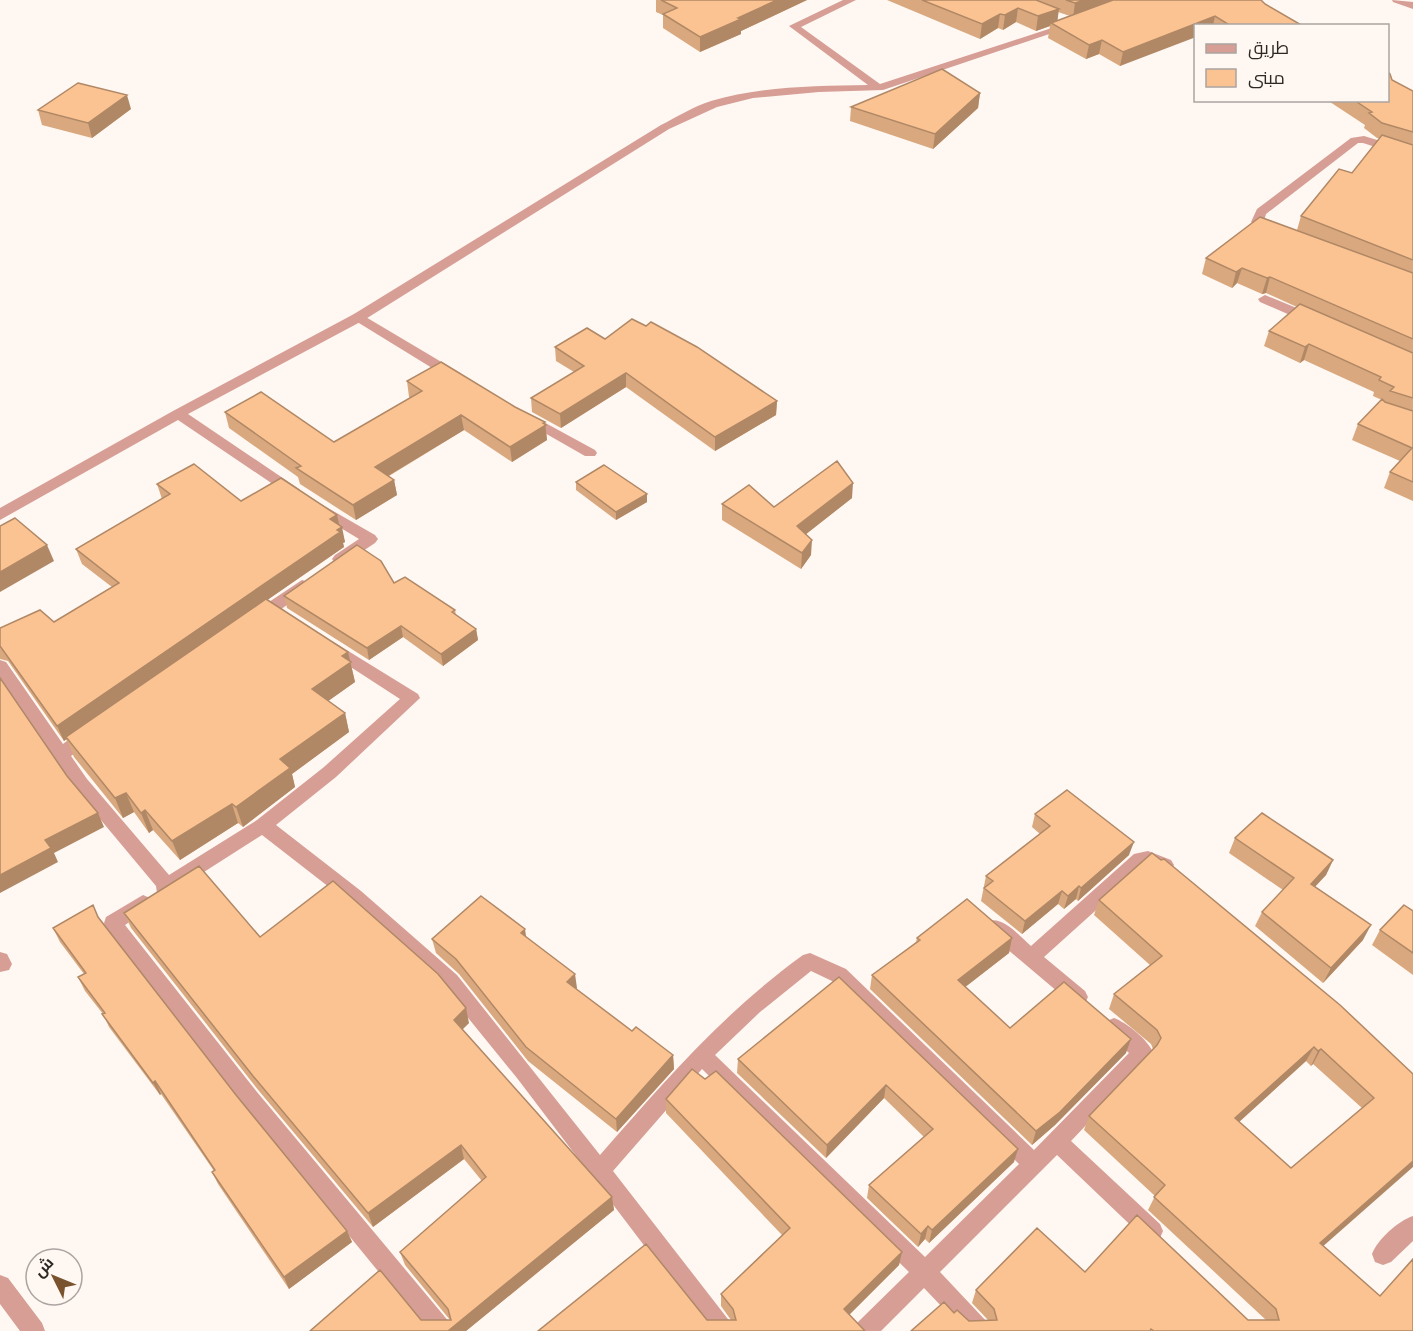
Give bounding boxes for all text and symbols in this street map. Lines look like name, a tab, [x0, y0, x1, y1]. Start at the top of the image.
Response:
legend	[1194, 24, 1389, 102]
text: طريق	[1248, 38, 1289, 60]
text: مبنى	[1248, 68, 1285, 89]
north arrow	[24, 1247, 84, 1307]
text: ش	[30, 1254, 57, 1281]

